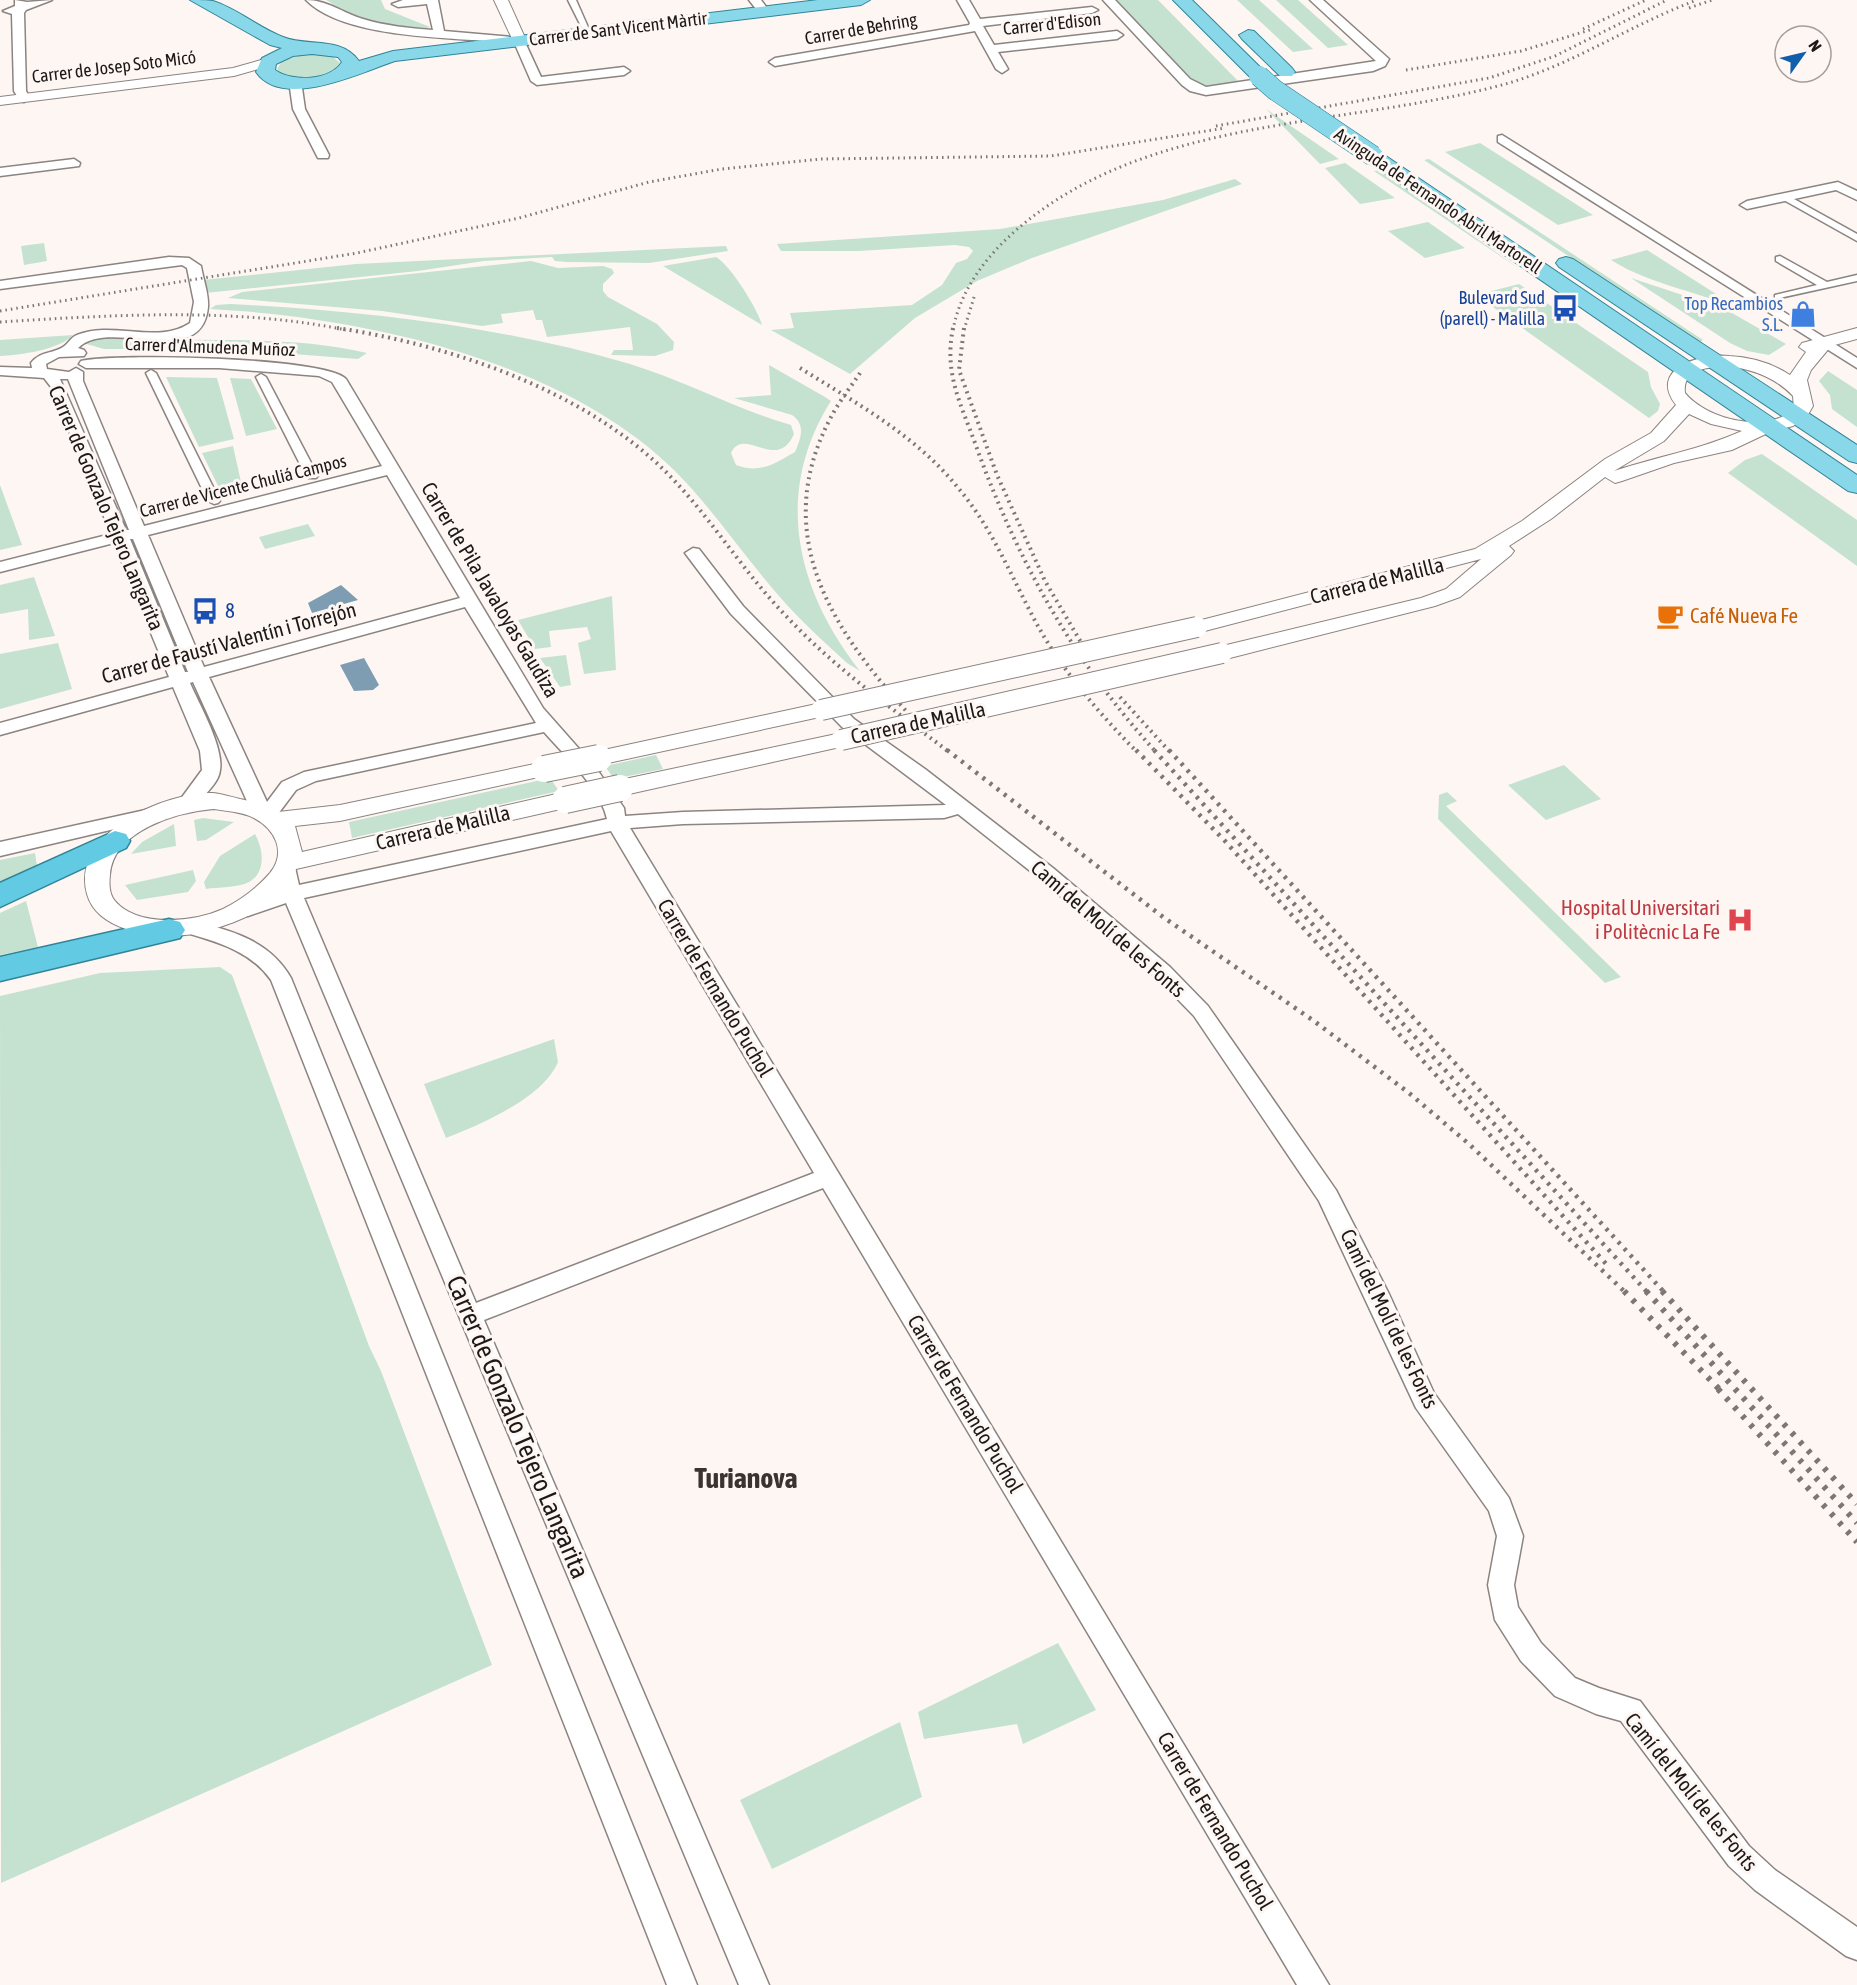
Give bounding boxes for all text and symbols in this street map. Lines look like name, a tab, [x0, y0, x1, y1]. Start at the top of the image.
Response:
street label: Carrer de Sant Vicent Màrtir	[528, 7, 709, 50]
street label: Carrer de Behring	[803, 8, 919, 49]
street label: Carrer d'Edison	[1002, 8, 1102, 39]
north arrow	[1773, 24, 1833, 84]
text: N	[1805, 37, 1826, 55]
street label: Carrer de Josep Soto Micó	[31, 46, 197, 87]
street label: Avinguda de Fernando Abril Martorell	[1331, 123, 1546, 278]
place label: Bulevard Sud (parell) - Malilla	[1440, 287, 1545, 329]
bus stop icon: Bulevard Sud (parell) - Malilla	[1550, 293, 1580, 323]
place label: Top Recambios S.L.	[1684, 293, 1783, 335]
shop icon: Top Recambios S.L.	[1788, 299, 1818, 329]
street label: Carrer d'Almudena Muñoz	[125, 333, 296, 360]
street label: Carrer de Gonzalo Tejero Langarita	[44, 382, 169, 633]
street label: Carrer de Vicente Chuliá Campos	[137, 450, 348, 521]
street label: Carrer de Pila Javaloyas Gaudiza	[417, 478, 565, 701]
street label: Carrera de Malilla	[1307, 552, 1446, 608]
street label: Carrer de Faustí Valentín i Torrejón	[99, 596, 359, 688]
bus stop icon: 8	[190, 596, 220, 626]
place label: 8	[225, 598, 235, 622]
cafe icon: Café Nueva Fe	[1655, 601, 1685, 631]
place label: Café Nueva Fe	[1690, 603, 1798, 627]
street label: Carrera de Malilla	[848, 696, 987, 748]
street label: Carrera de Malilla	[373, 800, 512, 854]
street label: Camí del Molí de les Fonts	[1027, 855, 1191, 1002]
street label: Carrer de Fernando Puchol	[653, 894, 779, 1081]
place label: Hospital Universitari i Politècnic La Fe	[1561, 895, 1720, 943]
hospital icon: Hospital Universitari i Politècnic La Fe	[1725, 905, 1755, 935]
street label: Camí del Molí de les Fonts	[1336, 1225, 1444, 1412]
street label: Carrer de Gonzalo Tejero Langarita	[441, 1271, 595, 1583]
street label: Carrer de Fernando Puchol	[903, 1310, 1029, 1497]
district label: Turianova	[695, 1462, 797, 1494]
street label: Camí del Molí de les Fonts	[1621, 1708, 1763, 1875]
street label: Carrer de Fernando Puchol	[1153, 1727, 1279, 1914]

